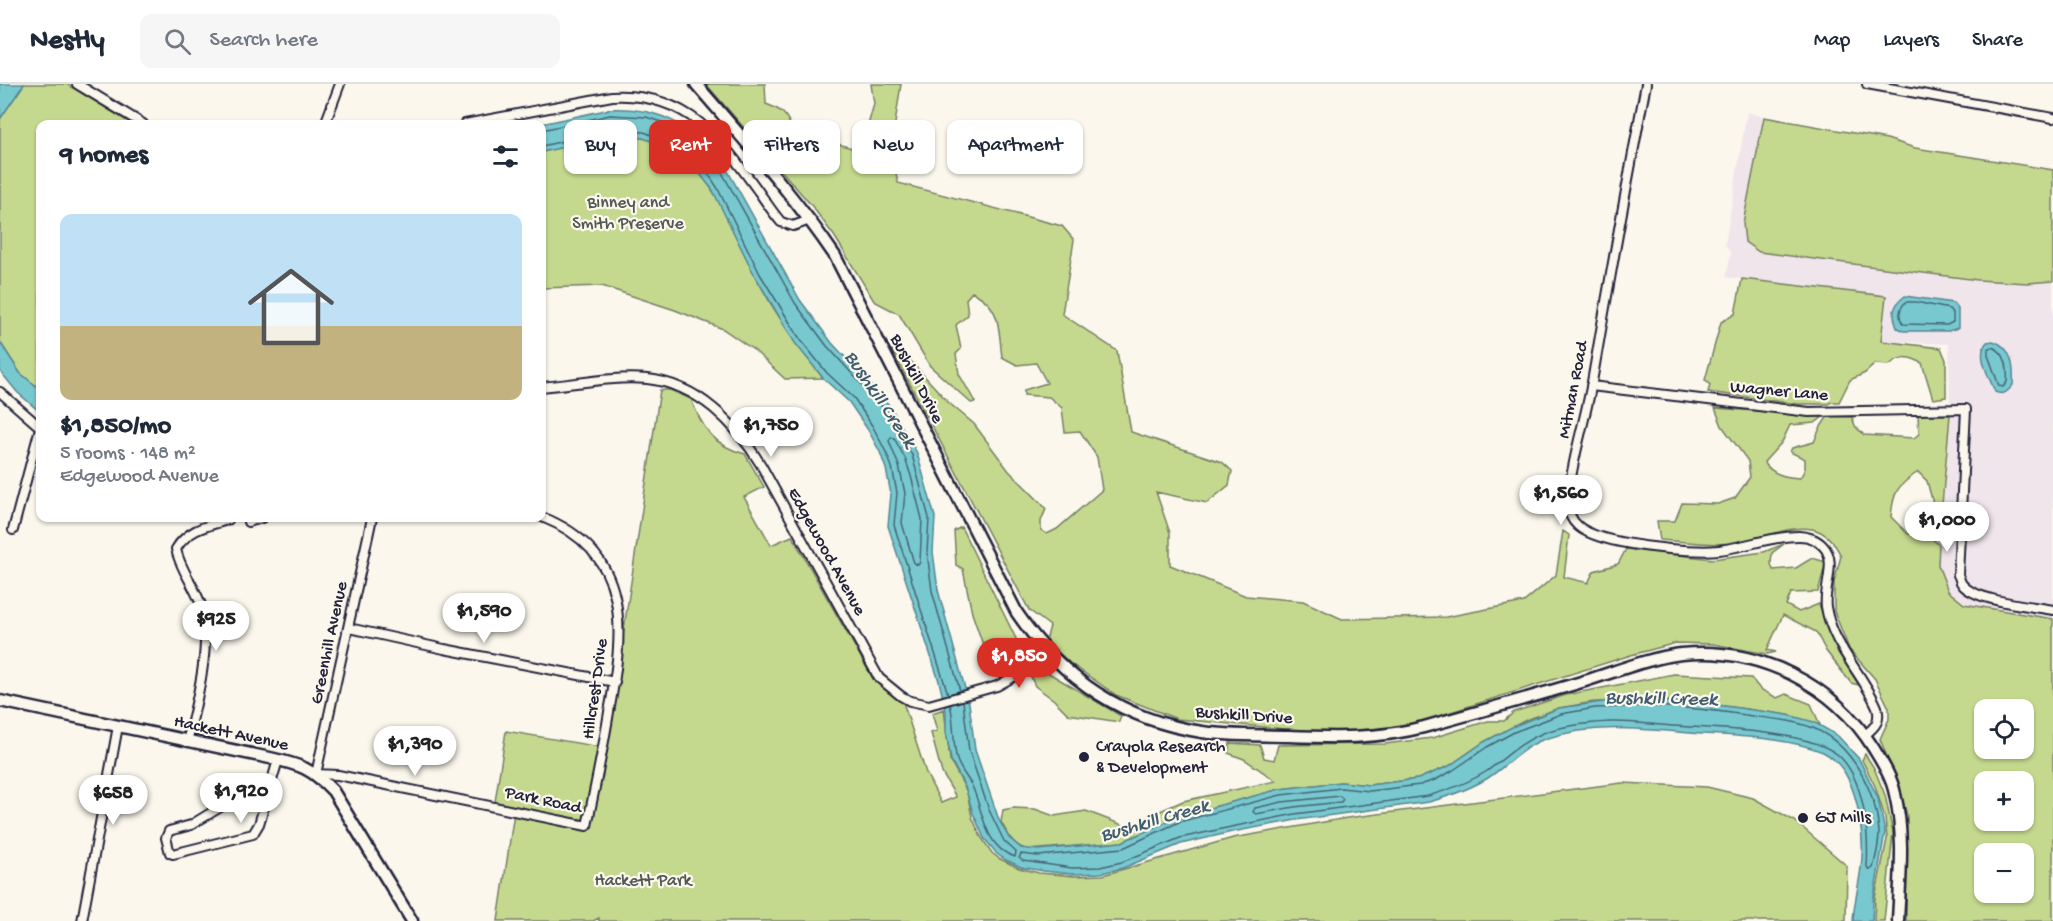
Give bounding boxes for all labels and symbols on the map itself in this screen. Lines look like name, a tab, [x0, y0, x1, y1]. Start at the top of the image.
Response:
park label: Binney and Smith Preserve	[572, 193, 684, 235]
street label: Bushkill Drive	[884, 330, 948, 428]
street label: Mitman Road	[1554, 338, 1594, 440]
water label: Bushkill Creek	[838, 347, 921, 455]
street label: Wagner Lane	[1729, 377, 1830, 407]
pin: $1,750	[722, 407, 820, 458]
pin: $1,560	[1512, 475, 1610, 526]
street label: Edgewood Avenue	[782, 484, 870, 620]
pin: $1,000	[1898, 502, 1996, 553]
street label: Greenhill Avenue	[307, 579, 353, 706]
pin: $1,590	[435, 593, 533, 644]
pin: $925	[180, 601, 252, 652]
street label: Hillcrest Drive	[579, 637, 614, 741]
pin: $1,850	[970, 638, 1068, 689]
water label: Bushkill Creek	[1605, 688, 1719, 713]
street label: Bushkill Drive	[1194, 702, 1294, 730]
street label: Hackett Avenue	[172, 712, 291, 757]
pin: $1,390	[366, 726, 464, 777]
place label: Crayola Research & Development	[1096, 737, 1226, 779]
marker: Crayola Research & Development	[1077, 750, 1091, 764]
pin: $1,920	[192, 773, 290, 824]
pin: $658	[77, 775, 149, 826]
street label: Park Road	[502, 782, 585, 820]
water label: Bushkill Creek	[1098, 795, 1214, 848]
place label: GJ Mills	[1815, 808, 1872, 829]
marker: GJ Mills	[1796, 811, 1810, 825]
park label: Hackett Park	[595, 871, 693, 892]

